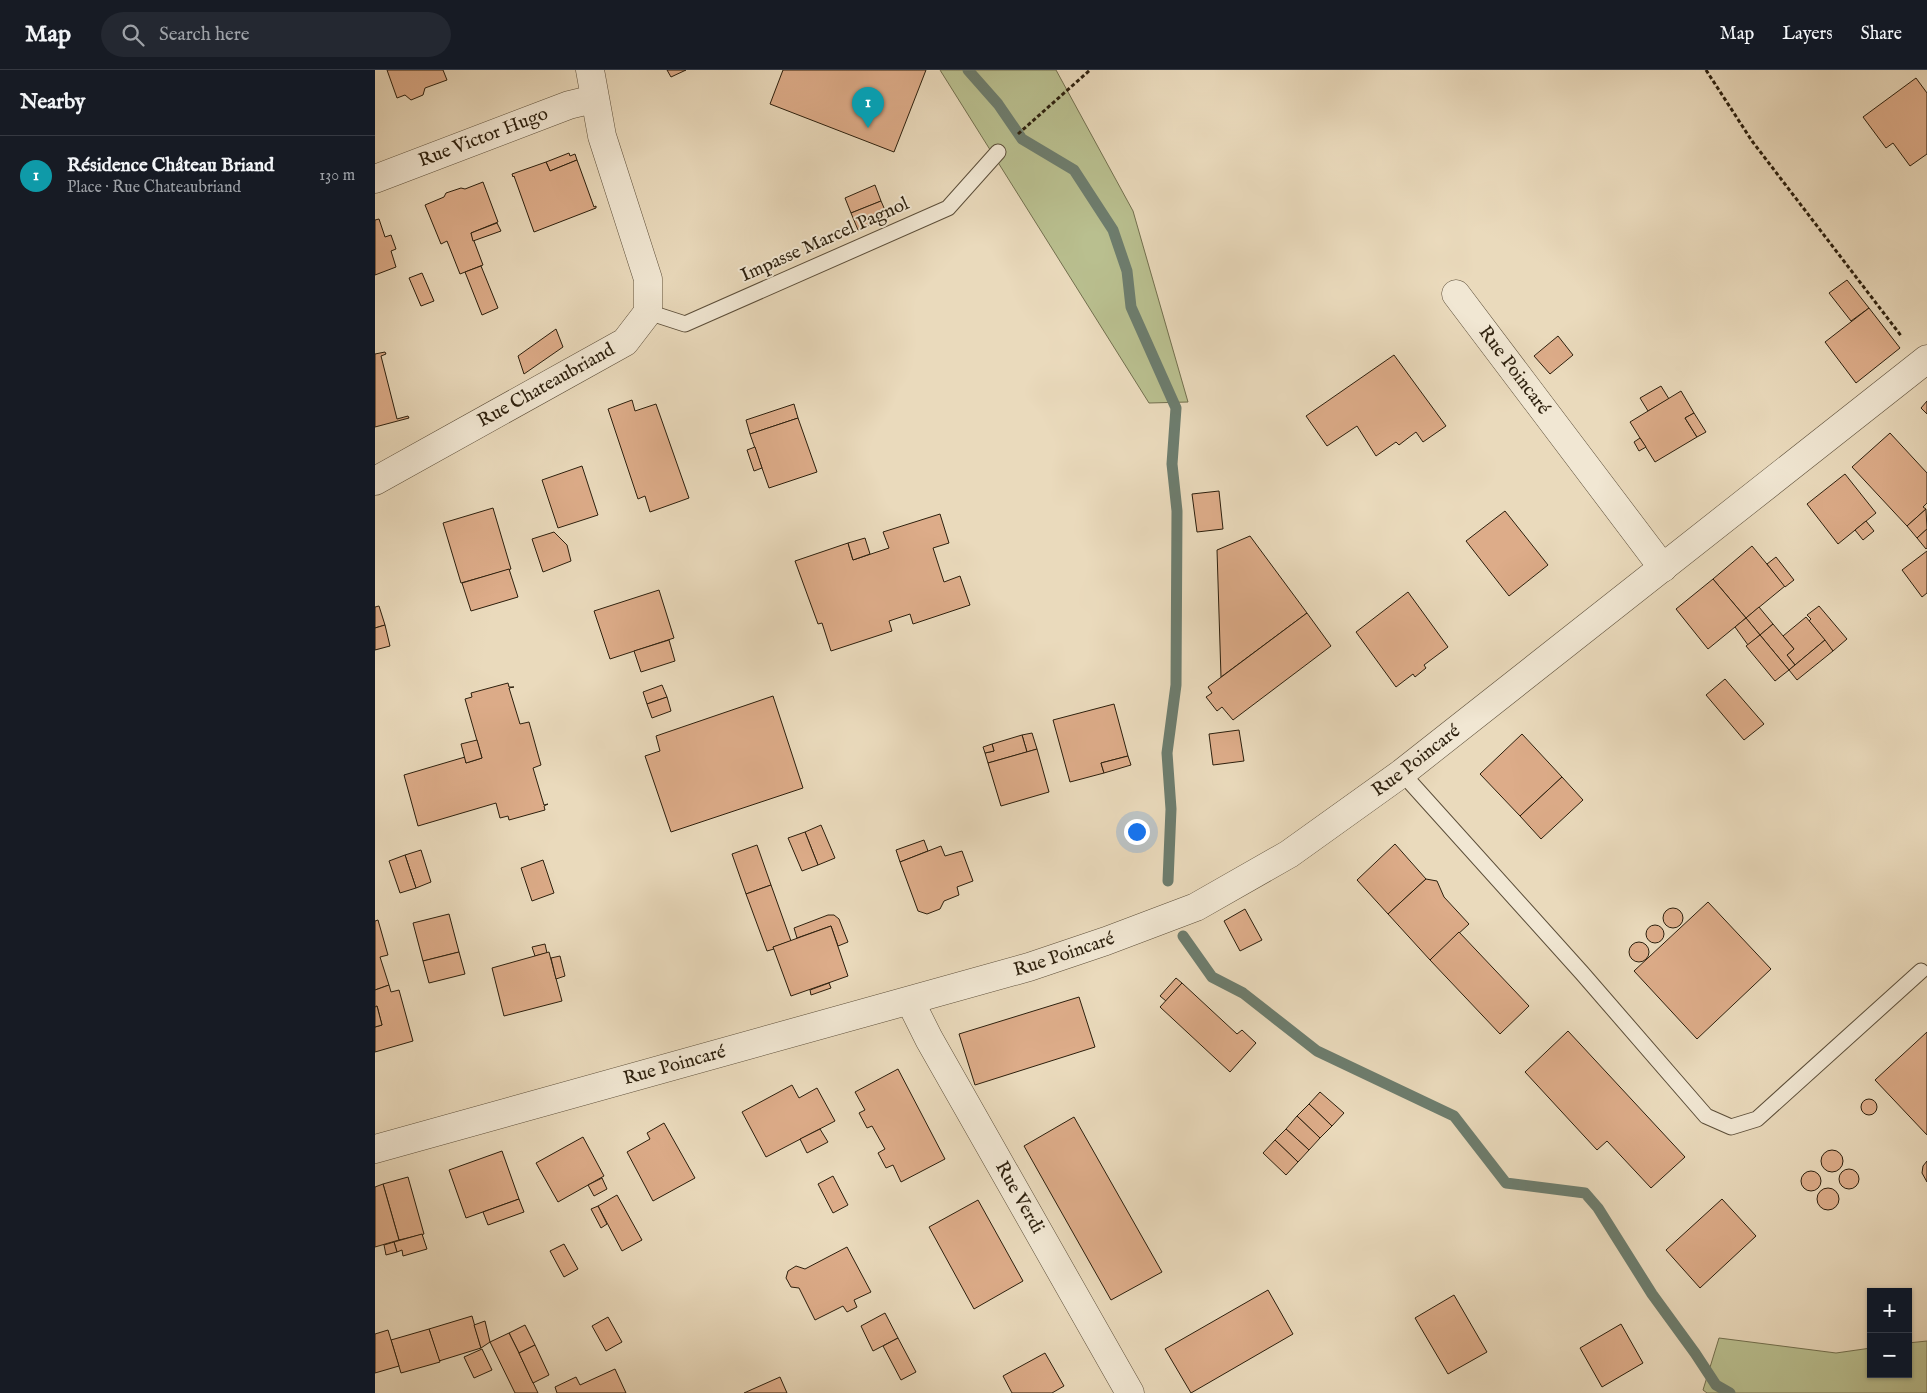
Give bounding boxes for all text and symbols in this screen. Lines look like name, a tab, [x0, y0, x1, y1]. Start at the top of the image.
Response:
search box	[101, 12, 451, 57]
text: Map	[25, 19, 71, 50]
icon: search	[119, 21, 147, 49]
text: Search here	[159, 23, 250, 47]
text: Map	[1720, 23, 1754, 46]
text: Layers	[1782, 23, 1833, 46]
text: Share	[1861, 23, 1902, 46]
pin: 1	[852, 87, 884, 128]
text: Nearby	[20, 89, 85, 116]
street label: Rue Victor Hugo	[415, 102, 552, 173]
text: Résidence Château Briand	[67, 154, 274, 178]
text: 1	[33, 166, 39, 186]
text: 130 m	[319, 166, 355, 186]
text: Place · Rue Chateaubriand	[67, 178, 241, 198]
street label: Impasse Marcel Pagnol	[737, 192, 914, 288]
street label: Rue Poincaré	[1473, 321, 1555, 420]
street label: Rue Chateaubriand	[474, 338, 620, 433]
street label: Rue Poincaré	[1367, 719, 1466, 803]
your location	[1124, 819, 1150, 845]
street label: Rue Poincaré	[1011, 927, 1118, 983]
street label: Rue Poincaré	[621, 1040, 729, 1091]
street label: Rue Verdi	[989, 1157, 1049, 1238]
map controls	[1867, 1288, 1912, 1378]
button: +	[1867, 1288, 1912, 1333]
button: −	[1867, 1333, 1912, 1378]

